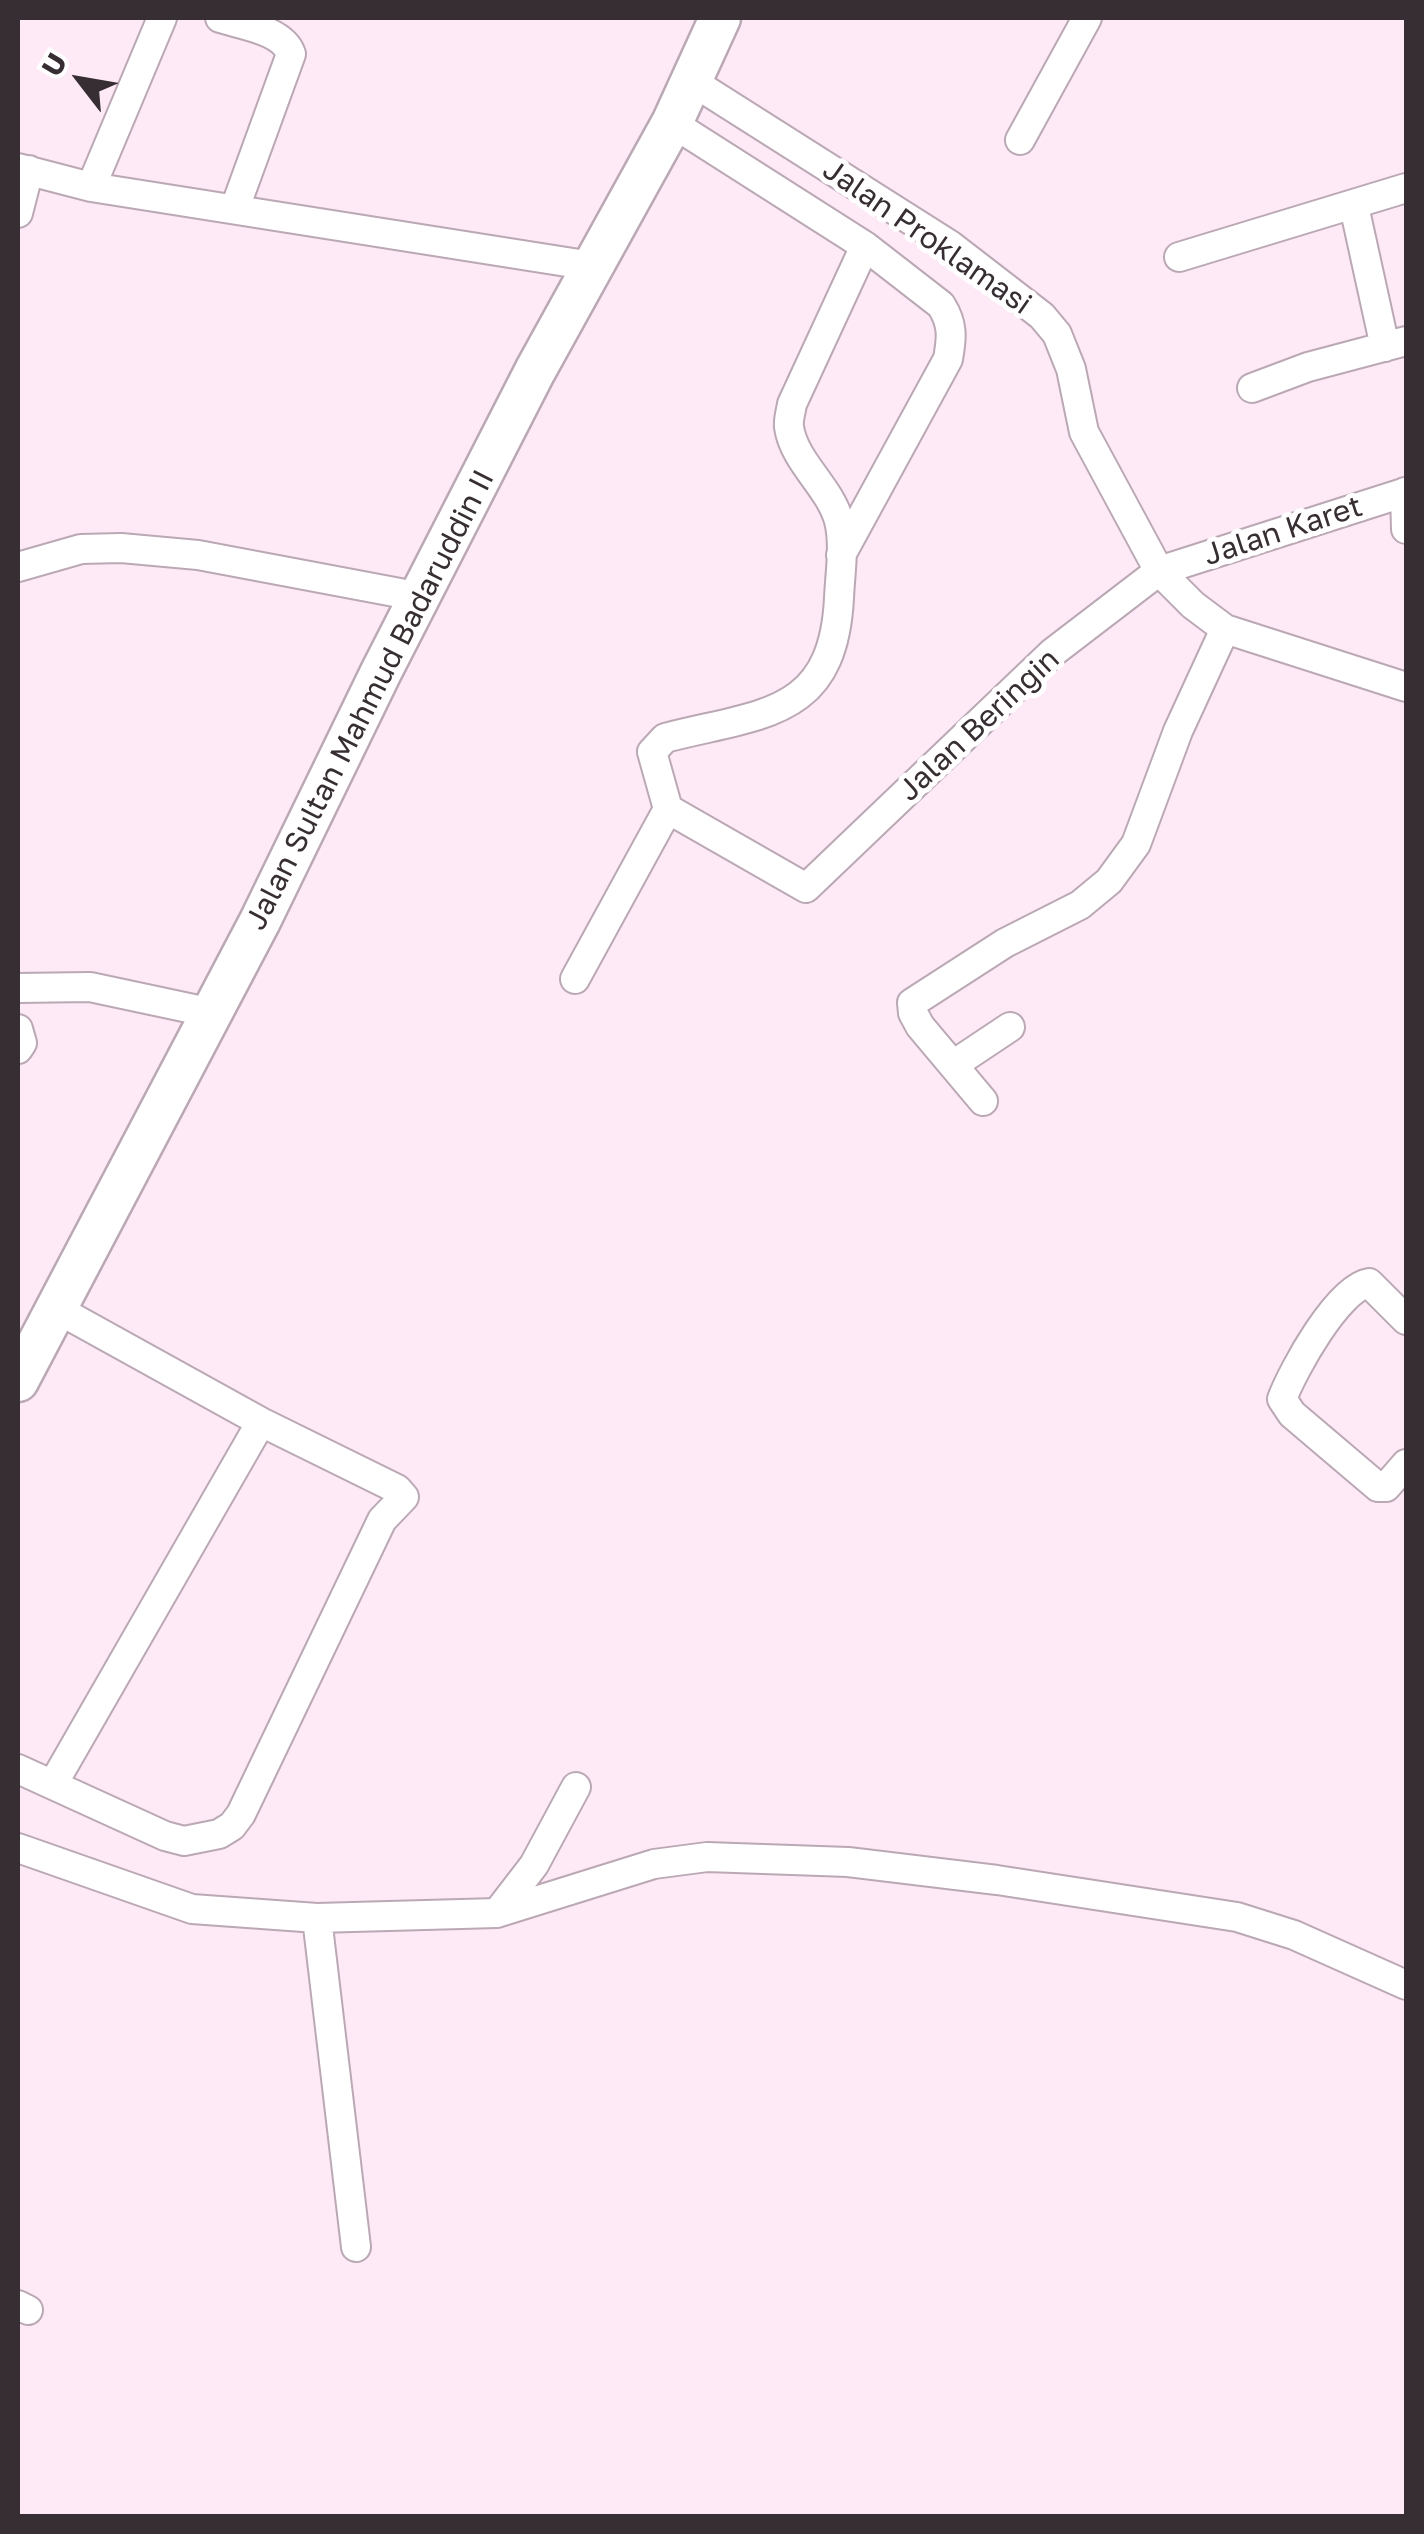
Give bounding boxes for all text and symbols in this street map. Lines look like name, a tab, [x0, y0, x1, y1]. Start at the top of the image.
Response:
north arrow	[30, 30, 130, 130]
text: U	[34, 47, 73, 82]
street label: Jalan Proklamasi	[816, 152, 1038, 322]
street label: Jalan Sultan Mahmud Badaruddin II	[238, 464, 502, 936]
street label: Jalan Karet	[1199, 489, 1367, 573]
street label: Jalan Beringin	[891, 641, 1067, 809]

